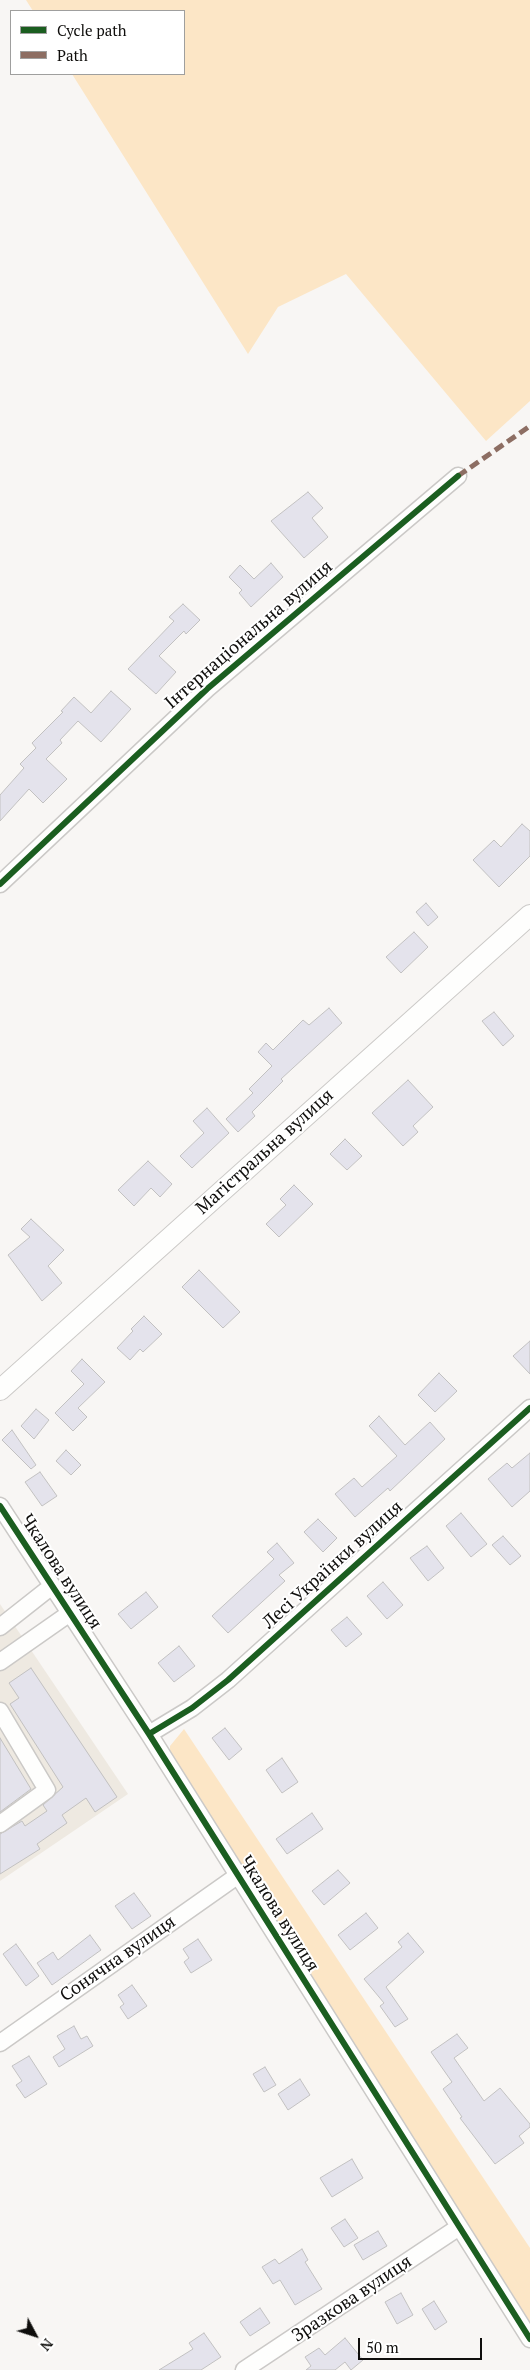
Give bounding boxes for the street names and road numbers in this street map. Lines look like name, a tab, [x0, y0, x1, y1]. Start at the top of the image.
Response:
street label: Інтернаціональна вулиця	[161, 556, 337, 714]
street label: Магістральна вулиця	[192, 1085, 338, 1219]
street label: Лесі Українки вулиця	[259, 1497, 407, 1633]
street label: Чкалова вулиця	[16, 1511, 106, 1633]
street label: Чкалова вулиця	[235, 1852, 323, 1976]
street label: Сонячна вулиця	[56, 1911, 180, 2007]
street label: Зразкова вулиця	[288, 2251, 416, 2347]

